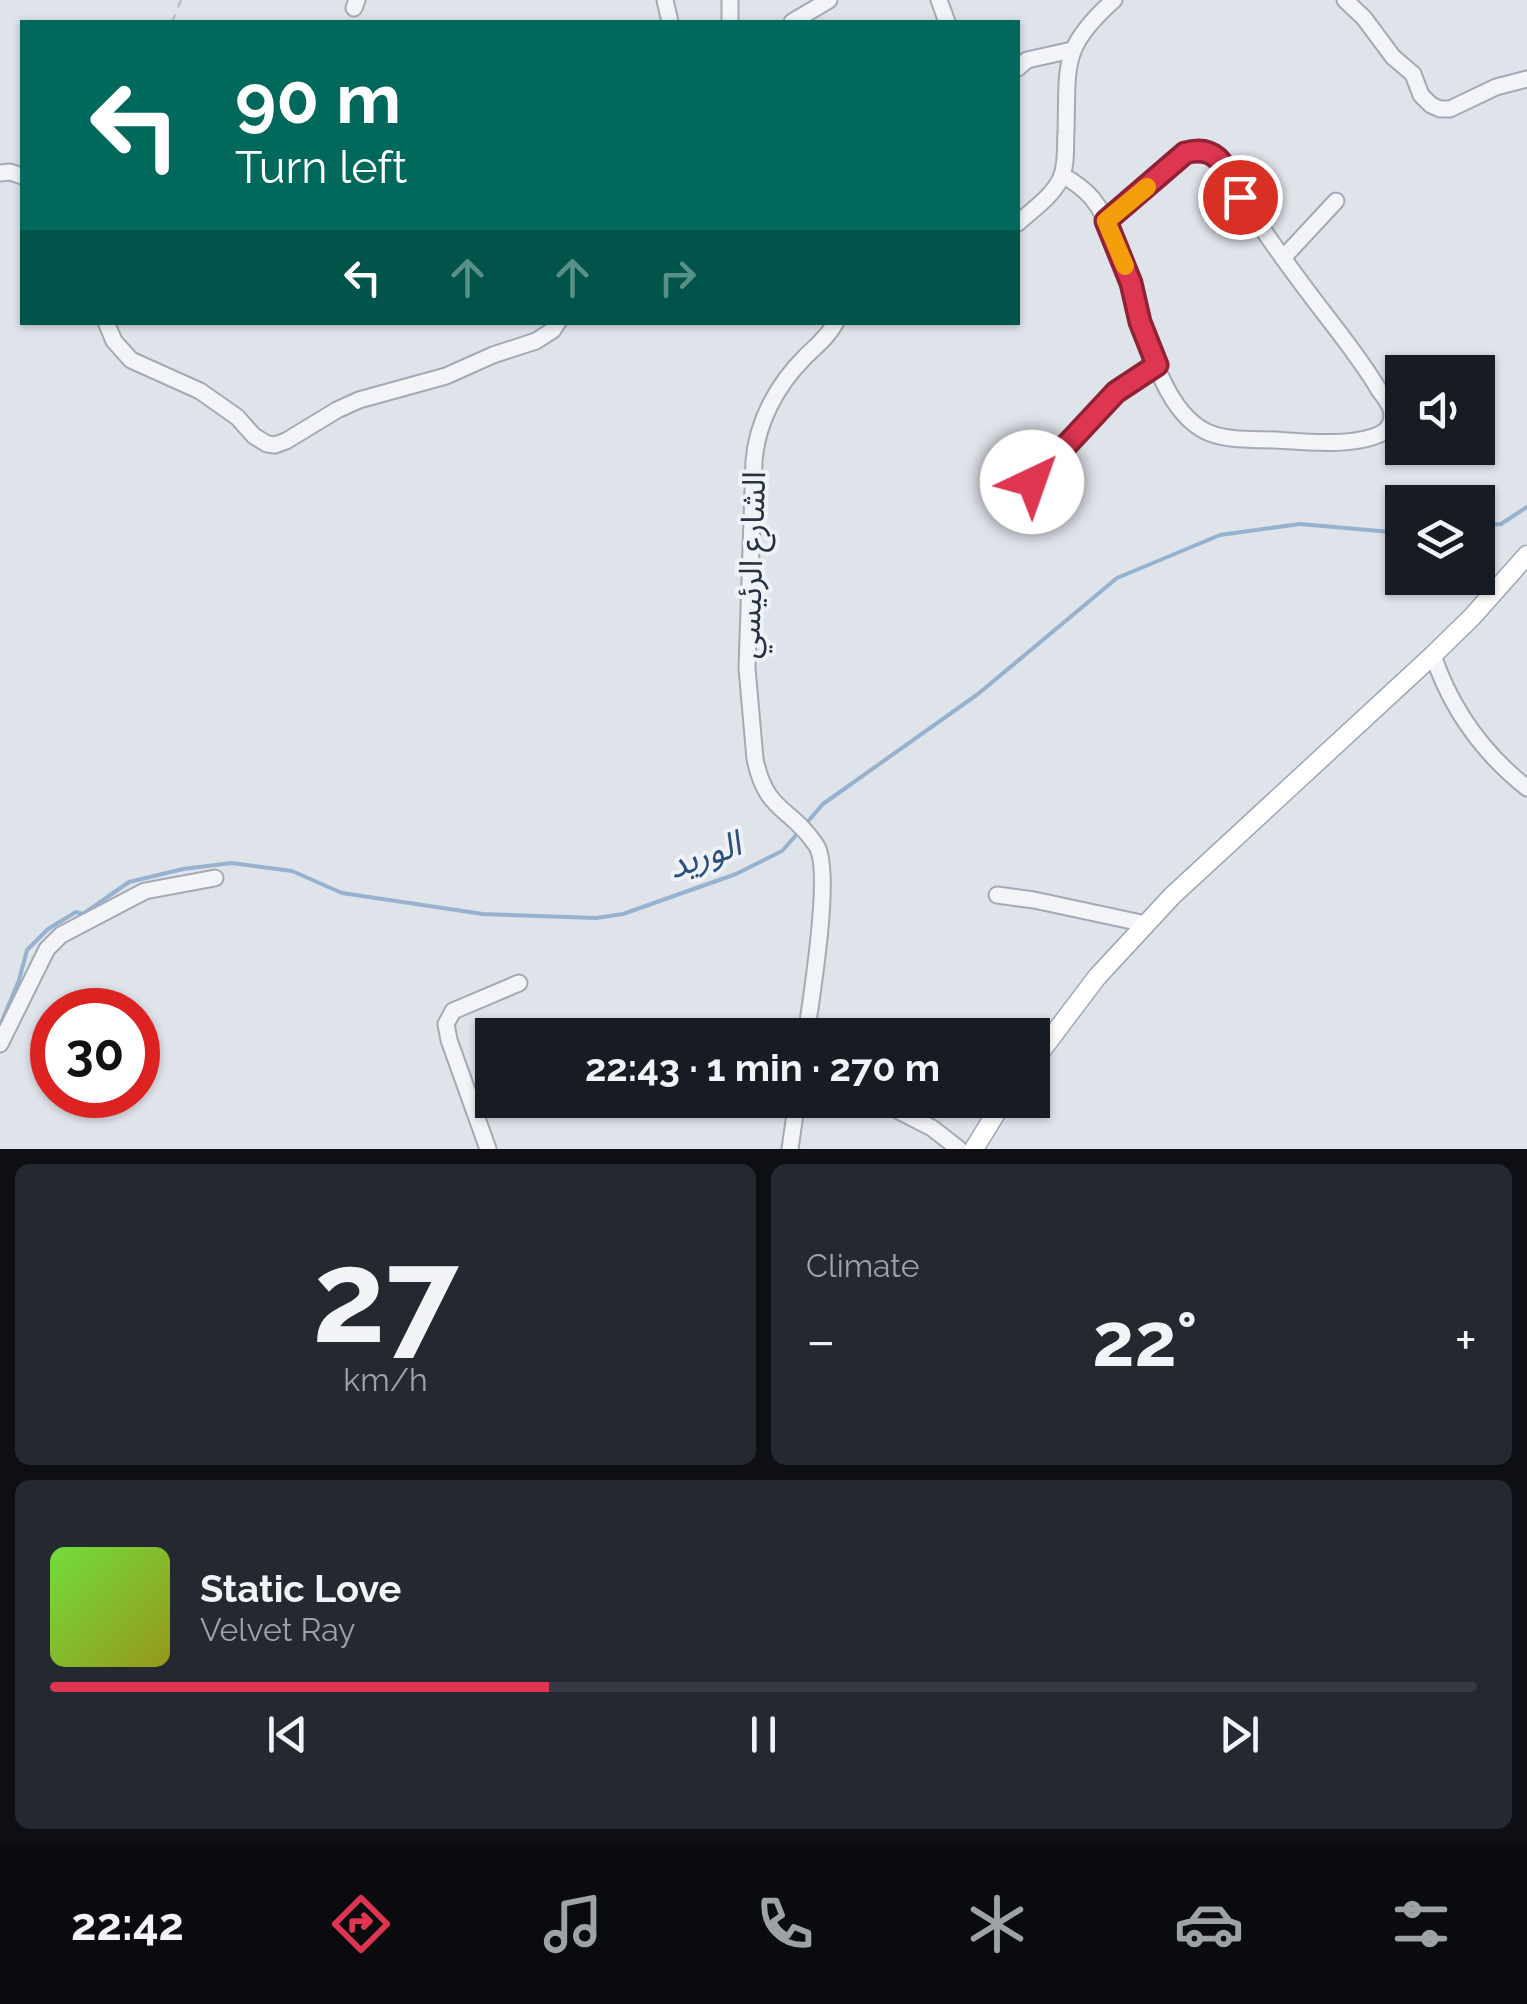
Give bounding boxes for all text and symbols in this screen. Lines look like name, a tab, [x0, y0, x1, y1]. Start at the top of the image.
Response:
text: 90 m	[235, 57, 401, 139]
icon: left	[70, 60, 200, 190]
text: Turn left	[235, 141, 407, 194]
pin	[1198, 155, 1283, 240]
icon: arrive	[1213, 170, 1268, 225]
icon: left	[335, 250, 390, 305]
icon: ahead	[440, 250, 495, 305]
icon: ahead	[545, 250, 600, 305]
icon: right	[650, 250, 705, 305]
map controls	[1385, 355, 1495, 595]
button: sound	[1385, 355, 1495, 465]
position arrow	[980, 430, 1084, 534]
street label: الشارع الرئيسي	[729, 471, 779, 660]
button: layers	[1385, 485, 1495, 595]
water label: الوريد	[662, 821, 750, 888]
speed limit sign: 30	[30, 988, 160, 1118]
text: 22:43 · 1 min · 270 m	[585, 1045, 940, 1090]
text: 27	[312, 1220, 459, 1372]
text: Climate	[806, 1247, 920, 1284]
text: 22°	[1092, 1295, 1198, 1384]
text: −	[806, 1308, 836, 1373]
text: +	[1454, 1308, 1477, 1373]
text: km/h	[343, 1361, 428, 1398]
text: Static Love	[200, 1566, 401, 1611]
text: Velvet Ray	[200, 1611, 355, 1648]
icon: previous	[260, 1707, 315, 1762]
icon: pause	[736, 1707, 791, 1762]
icon: next	[1212, 1707, 1267, 1762]
icon: directions	[326, 1889, 396, 1959]
icon: music	[538, 1889, 608, 1959]
icon: phone	[750, 1889, 820, 1959]
icon: climate	[962, 1889, 1032, 1959]
icon: car	[1174, 1889, 1244, 1959]
icon: filters	[1386, 1889, 1456, 1959]
text: 22:42	[71, 1898, 184, 1951]

